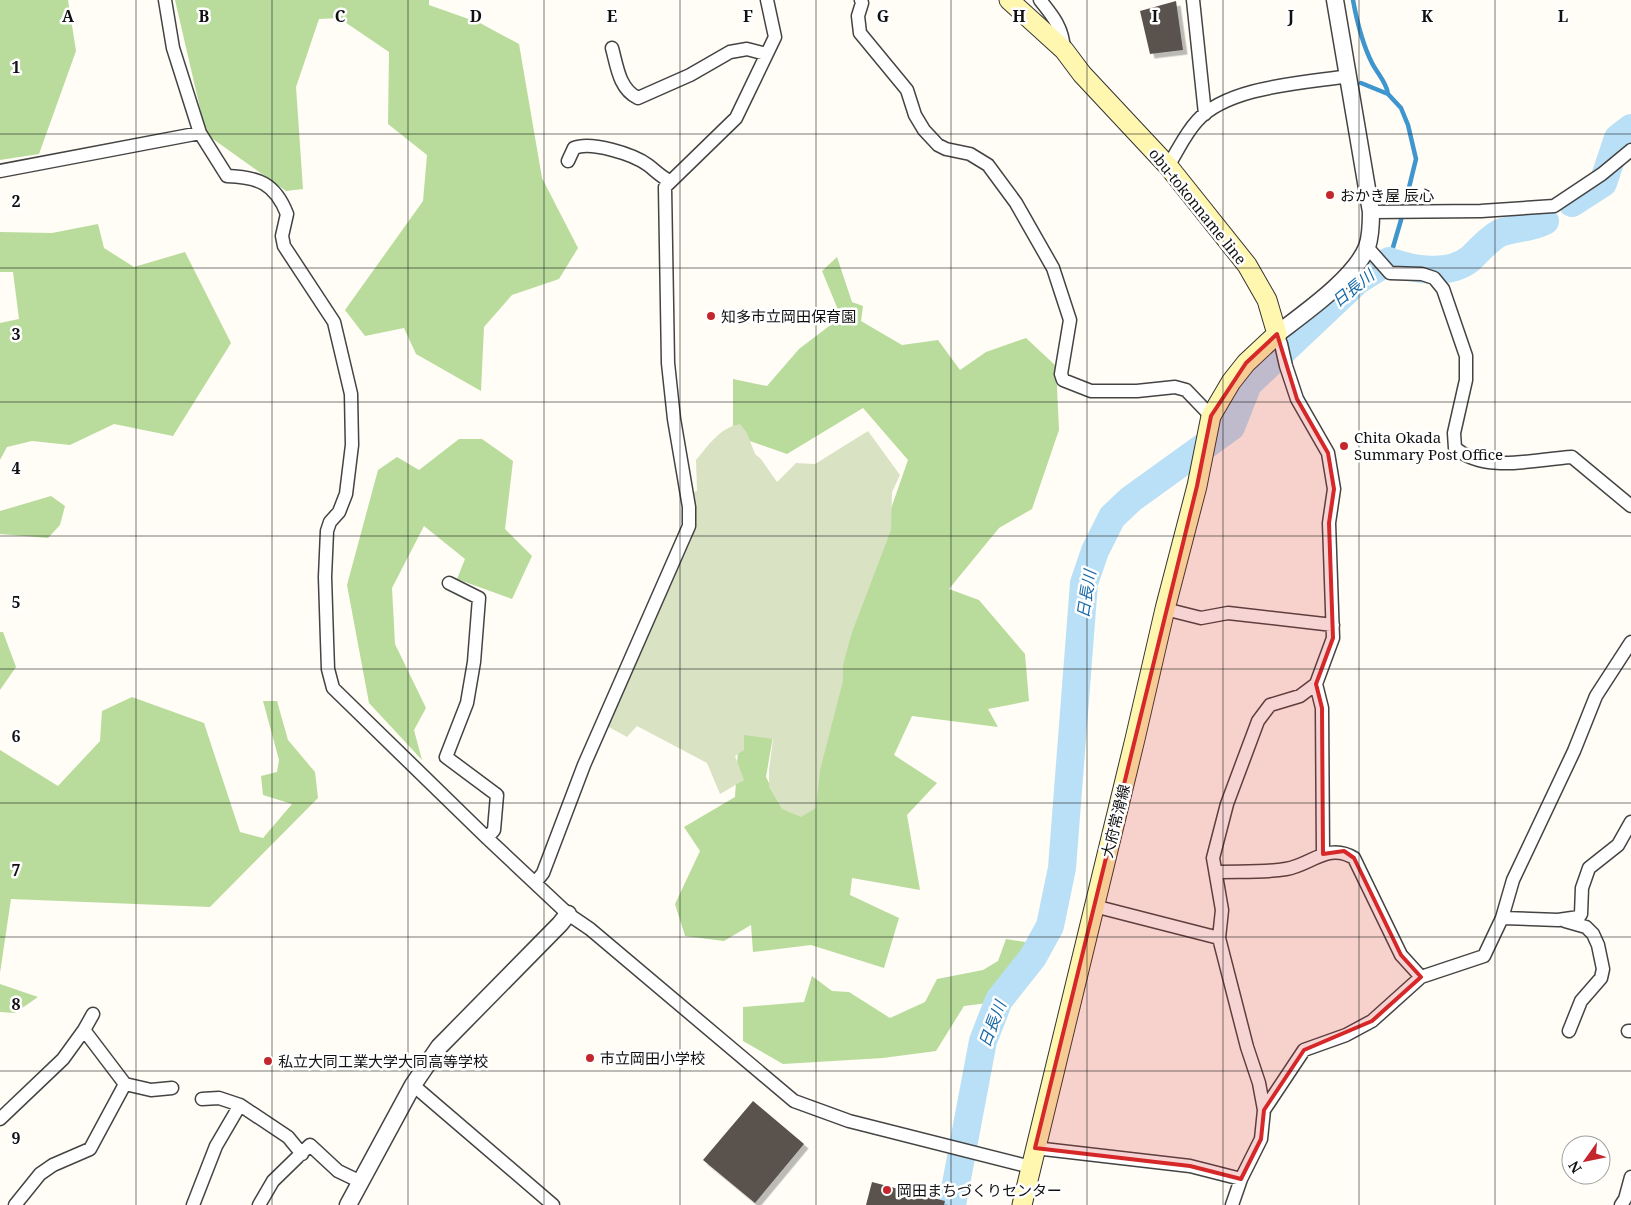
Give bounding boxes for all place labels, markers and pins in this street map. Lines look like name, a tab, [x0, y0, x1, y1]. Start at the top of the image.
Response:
place label: おかき屋 辰心	[1340, 185, 1434, 205]
marker: おかき屋 辰心	[1324, 189, 1336, 201]
place label: 知多市立岡田保育園	[721, 306, 856, 326]
marker: 知多市立岡田保育園	[705, 310, 717, 322]
place label: Chita Okada Summary Post Office	[1354, 427, 1503, 464]
marker: Chita Okada Summary Post Office	[1338, 440, 1350, 452]
place label: 市立岡田小学校	[600, 1048, 705, 1068]
place label: 私立大同工業大学大同高等学校	[278, 1051, 488, 1071]
marker: 市立岡田小学校	[584, 1052, 596, 1064]
marker: 私立大同工業大学大同高等学校	[262, 1055, 274, 1067]
place label: 岡田まちづくりセンター	[897, 1180, 1062, 1200]
marker: 岡田まちづくりセンター	[881, 1184, 893, 1196]

